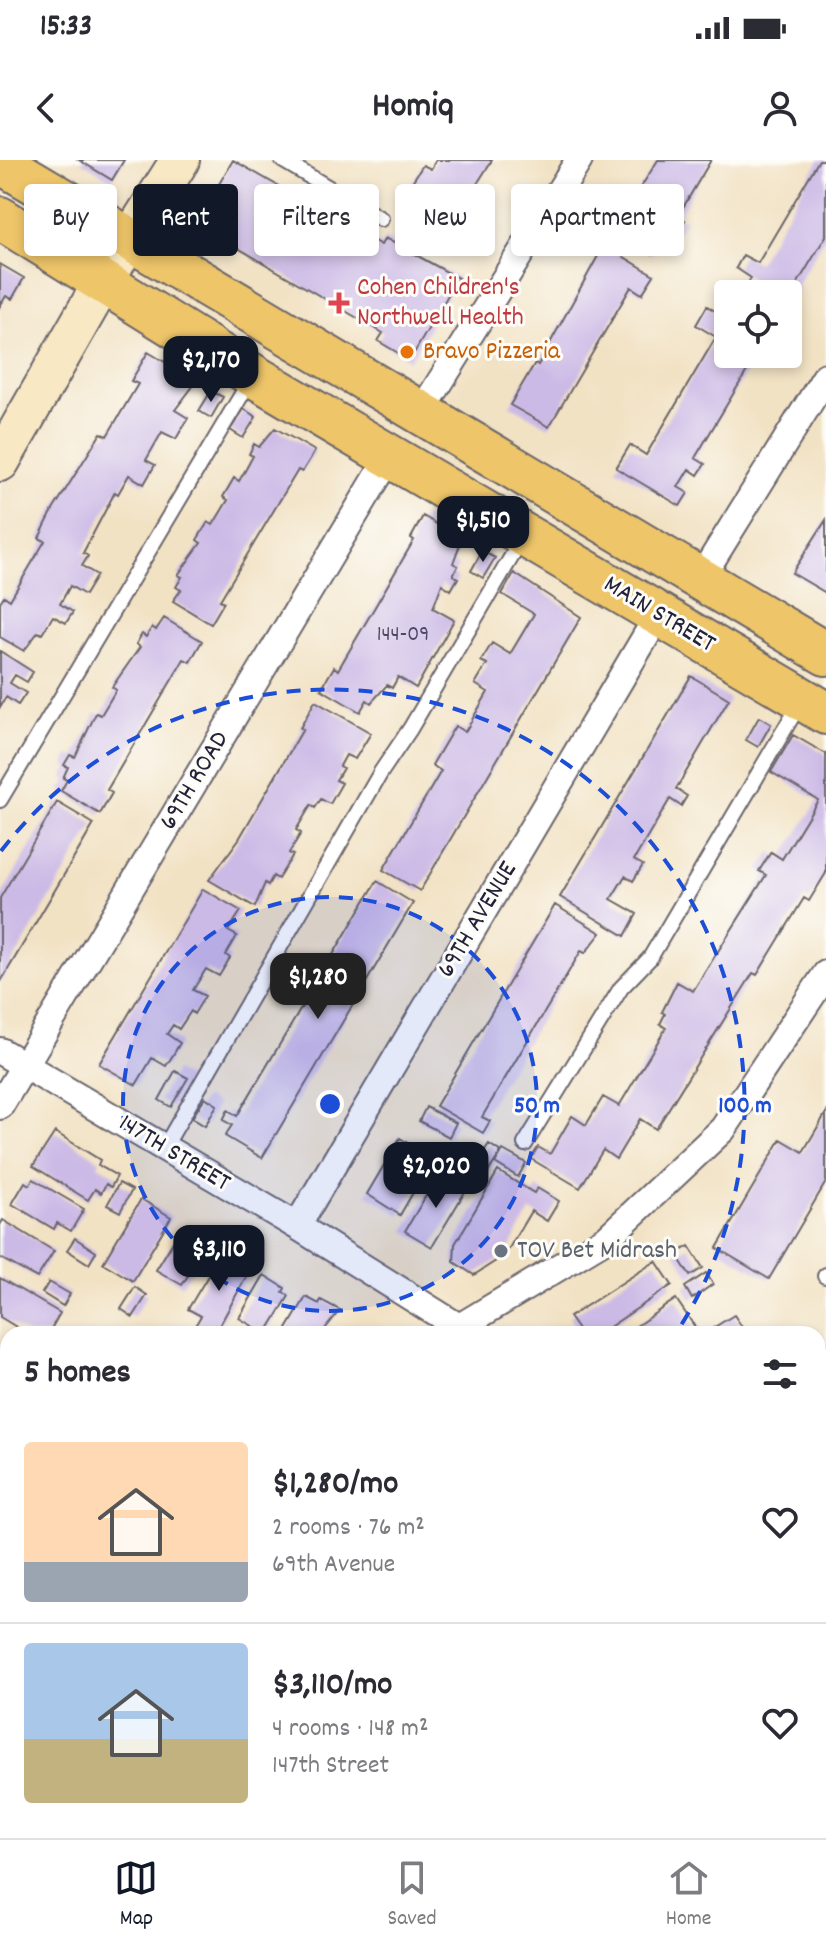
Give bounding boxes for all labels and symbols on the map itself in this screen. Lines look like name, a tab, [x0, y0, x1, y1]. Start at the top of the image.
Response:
place label: Cohen Children's Northwell Health	[357, 270, 524, 337]
marker: Cohen Children's Northwell Health	[328, 292, 350, 314]
place label: Bravo Pizzeria	[423, 334, 561, 371]
pin: $2,170	[146, 336, 276, 404]
marker: Bravo Pizzeria	[398, 343, 416, 361]
pin: $1,510	[418, 496, 548, 564]
street label: MAIN STREET	[596, 567, 723, 663]
house number: 144-09	[377, 620, 429, 651]
street label: 69TH ROAD	[151, 725, 239, 837]
street label: 69TH AVENUE	[429, 855, 527, 985]
pin: $1,280	[253, 953, 383, 1021]
centre of rings	[316, 1090, 344, 1118]
text: 50 m	[514, 1090, 560, 1124]
text: 100 m	[718, 1090, 772, 1124]
street label: 147TH STREET	[111, 1106, 237, 1202]
pin: $2,020	[371, 1142, 501, 1210]
pin: $3,110	[154, 1225, 284, 1293]
place label: TOV Bet Midrash	[517, 1233, 677, 1270]
marker: TOV Bet Midrash	[492, 1242, 510, 1260]

